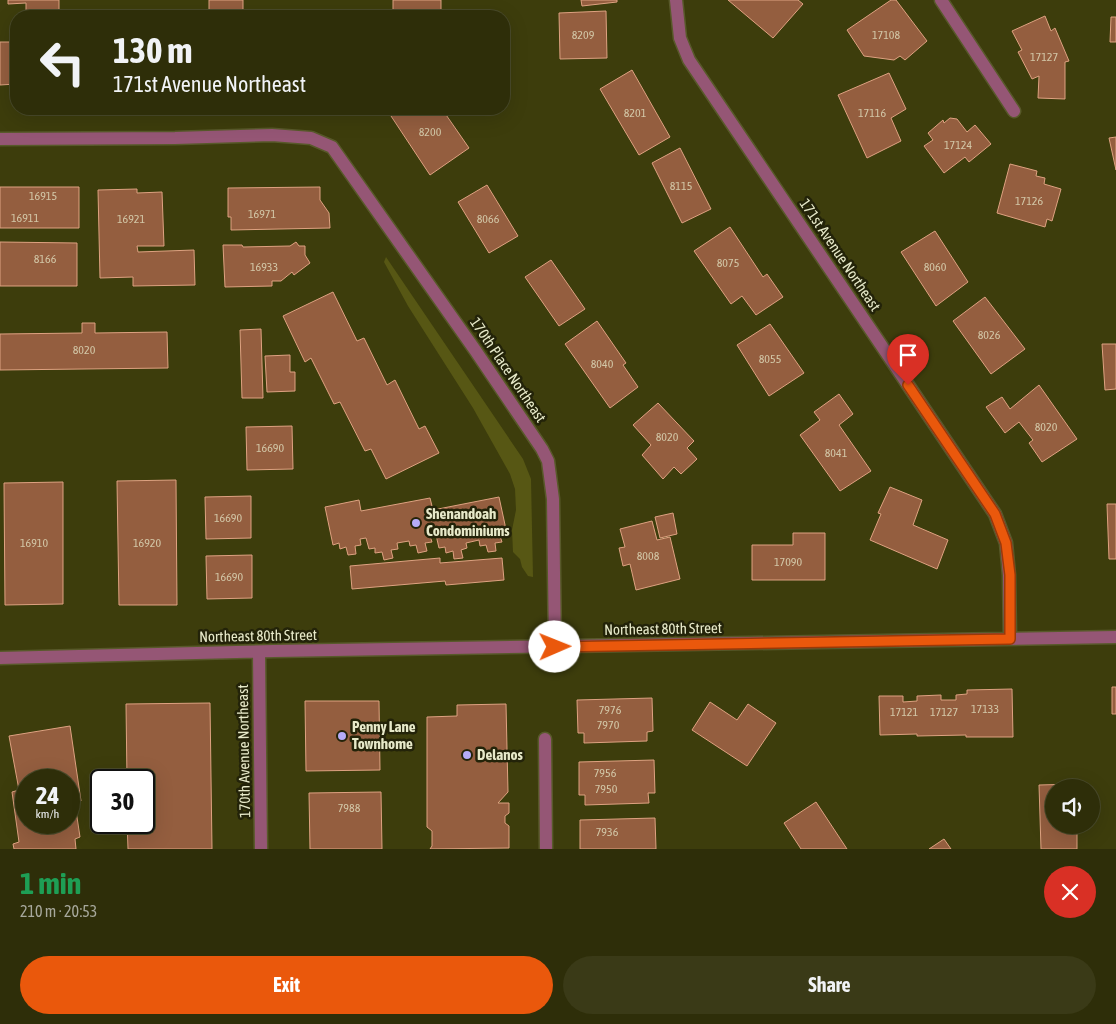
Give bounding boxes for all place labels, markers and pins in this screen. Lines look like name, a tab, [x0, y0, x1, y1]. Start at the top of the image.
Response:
pin	[887, 334, 929, 385]
place label: Shenandoah Condominiums	[426, 505, 510, 539]
marker: Shenandoah Condominiums	[410, 517, 422, 529]
place label: Penny Lane Townhome	[352, 718, 416, 752]
marker: Penny Lane Townhome	[336, 730, 348, 742]
place label: Delanos	[477, 746, 523, 763]
marker: Delanos	[461, 749, 473, 761]

